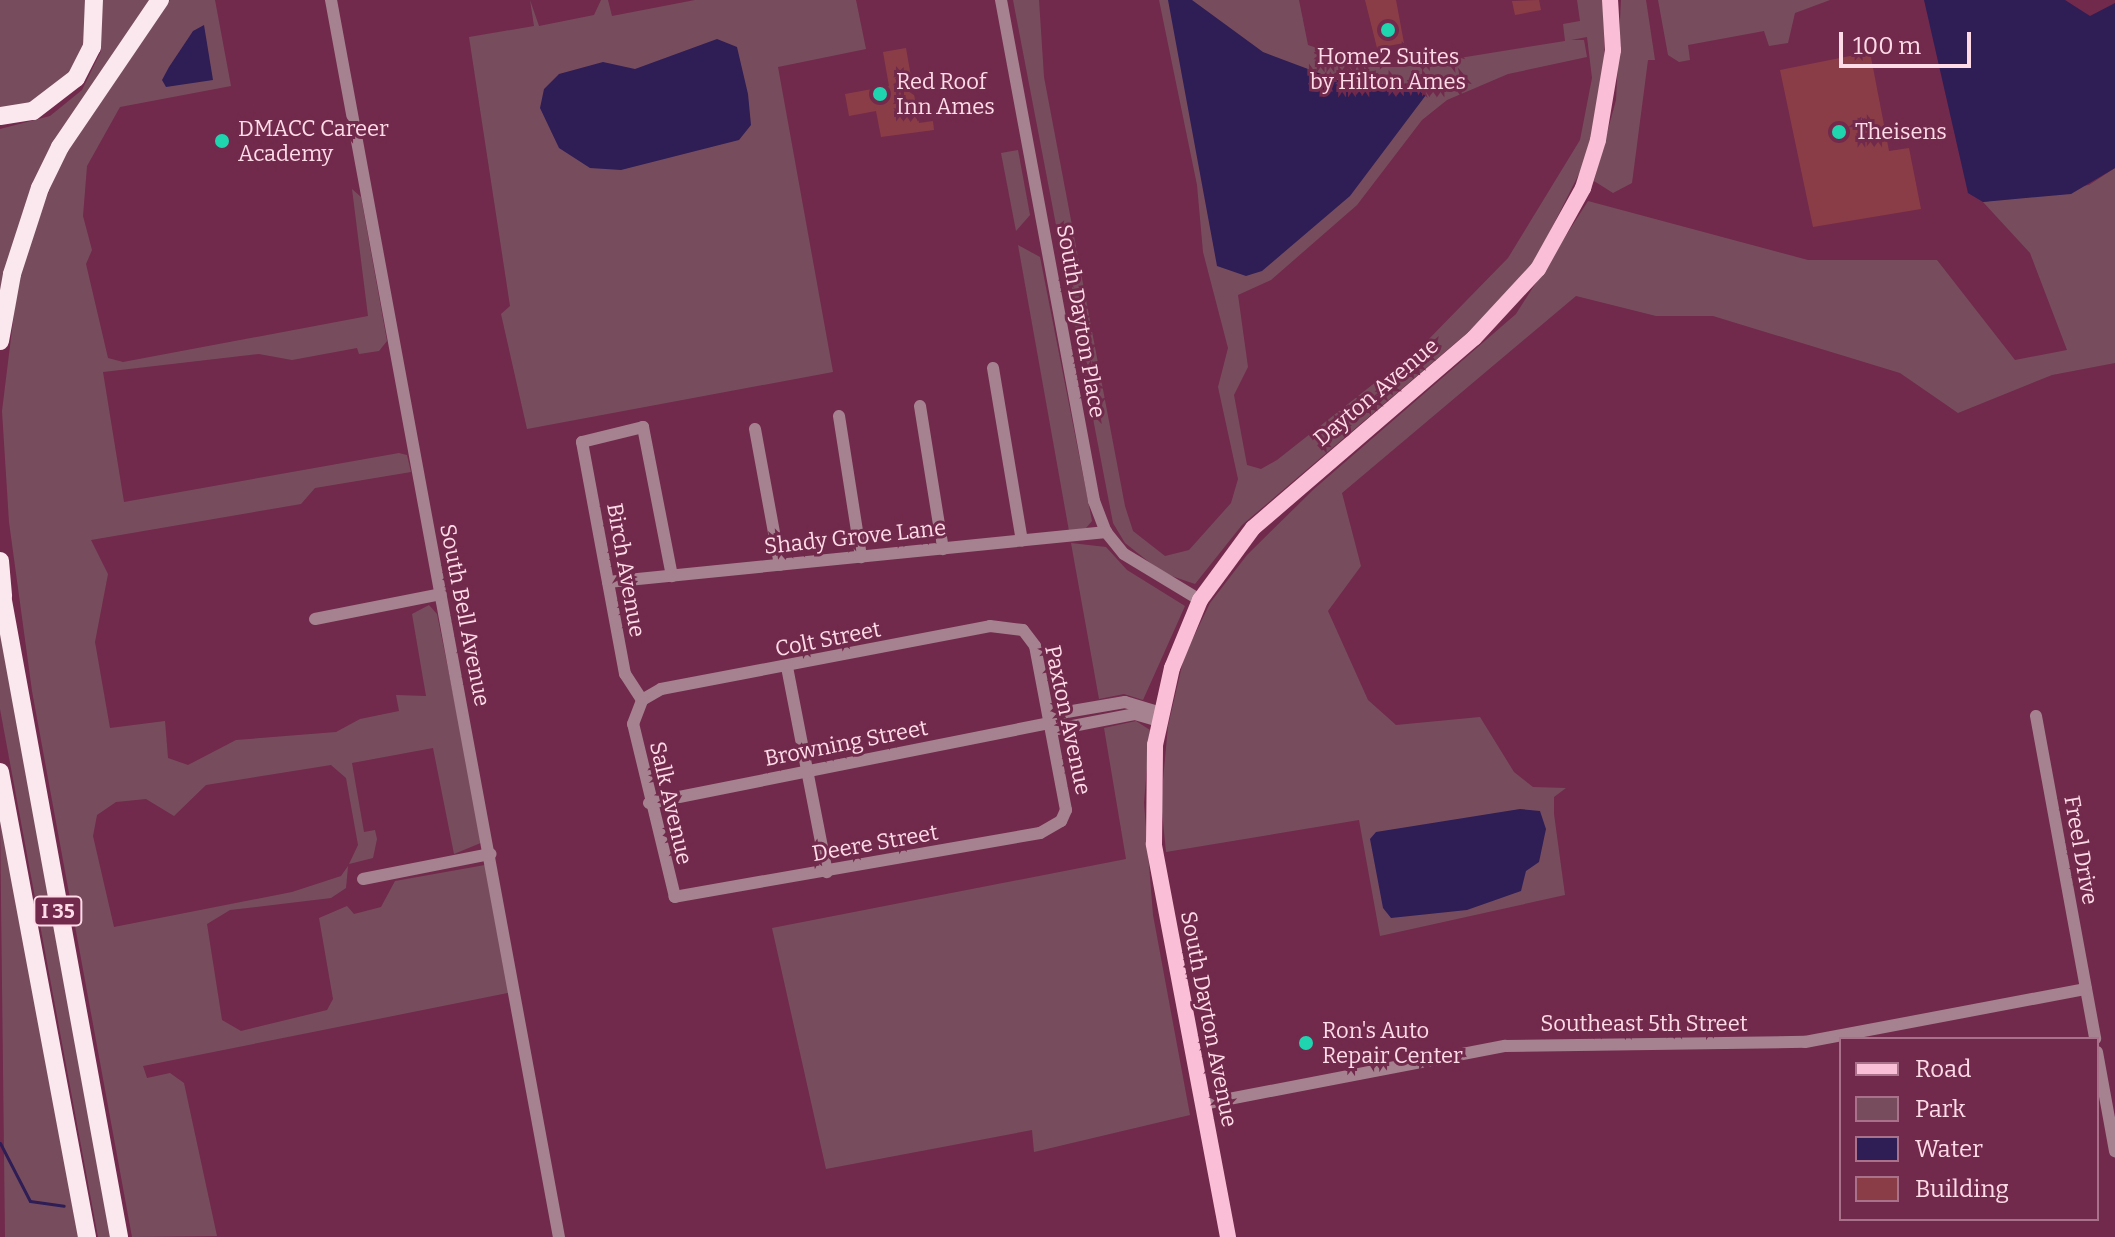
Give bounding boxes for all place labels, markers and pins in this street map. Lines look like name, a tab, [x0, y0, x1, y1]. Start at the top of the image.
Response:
marker: Home2 Suites by Hilton Ames	[1379, 21, 1397, 39]
place label: Home2 Suites by Hilton Ames	[1310, 43, 1466, 94]
place label: Red Roof Inn Ames	[896, 68, 995, 120]
marker: Red Roof Inn Ames	[871, 85, 889, 103]
place label: DMACC Career Academy	[238, 115, 389, 166]
place label: Theisens	[1855, 119, 1947, 145]
marker: Theisens	[1830, 123, 1848, 141]
marker: DMACC Career Academy	[213, 132, 231, 150]
place label: Ron's Auto Repair Center	[1322, 1017, 1463, 1068]
marker: Ron's Auto Repair Center	[1297, 1034, 1315, 1052]

